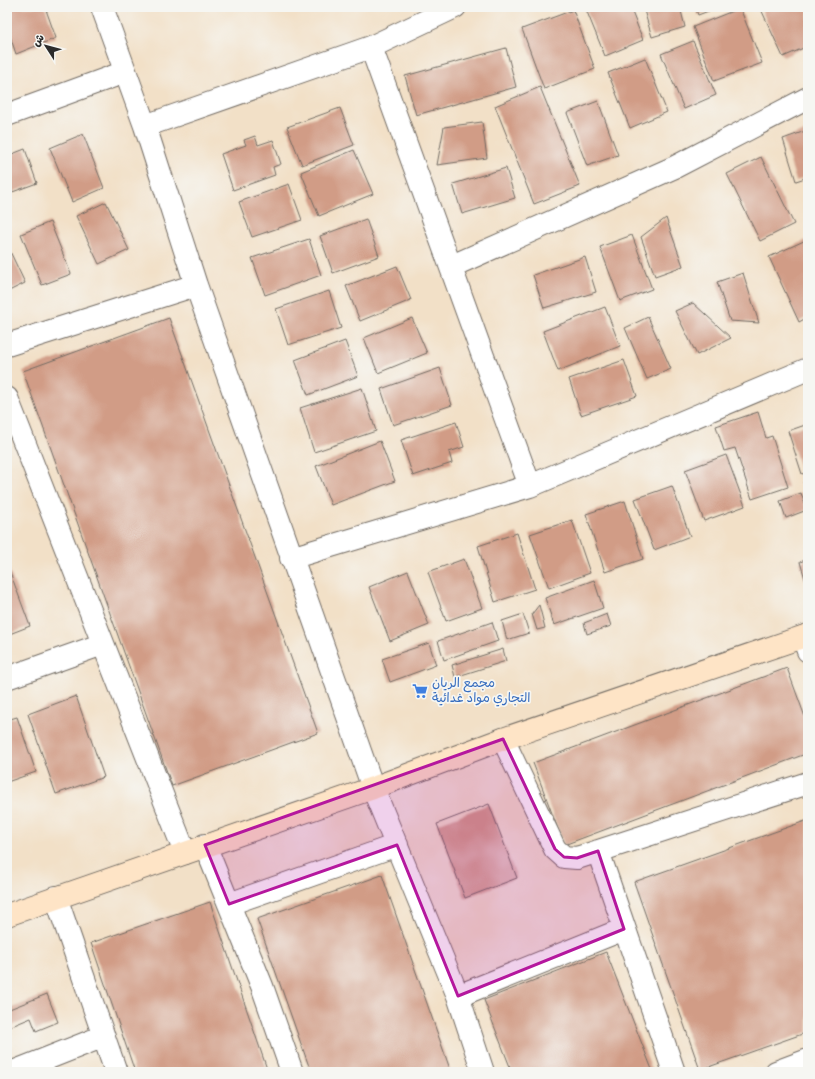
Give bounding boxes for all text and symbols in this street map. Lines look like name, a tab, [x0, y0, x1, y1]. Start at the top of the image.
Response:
north arrow	[26, 26, 66, 66]
text: ش	[31, 33, 48, 50]
place label: مجمع الريان التجاري مواد غدائية	[432, 677, 531, 707]
supermarket icon: مجمع الريان التجاري مواد غدائية	[411, 682, 429, 700]

